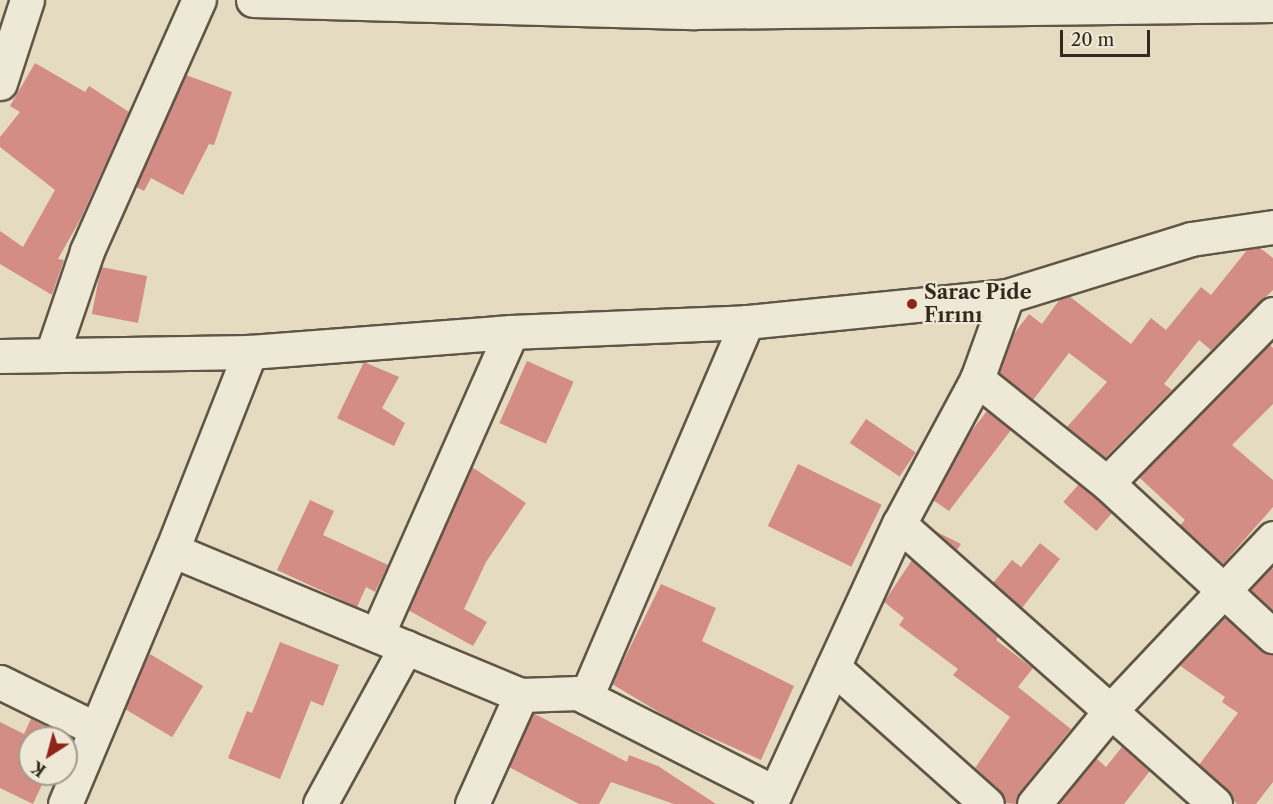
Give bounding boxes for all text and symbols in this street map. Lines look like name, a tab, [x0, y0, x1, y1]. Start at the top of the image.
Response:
scale bar	[1063, 18, 1153, 56]
text: 20 m	[1071, 29, 1114, 51]
place label: Sarac Pide Fırını	[924, 280, 1032, 327]
marker: Sarac Pide Fırını	[905, 297, 919, 311]
north arrow	[18, 726, 78, 786]
text: K	[28, 757, 50, 781]

